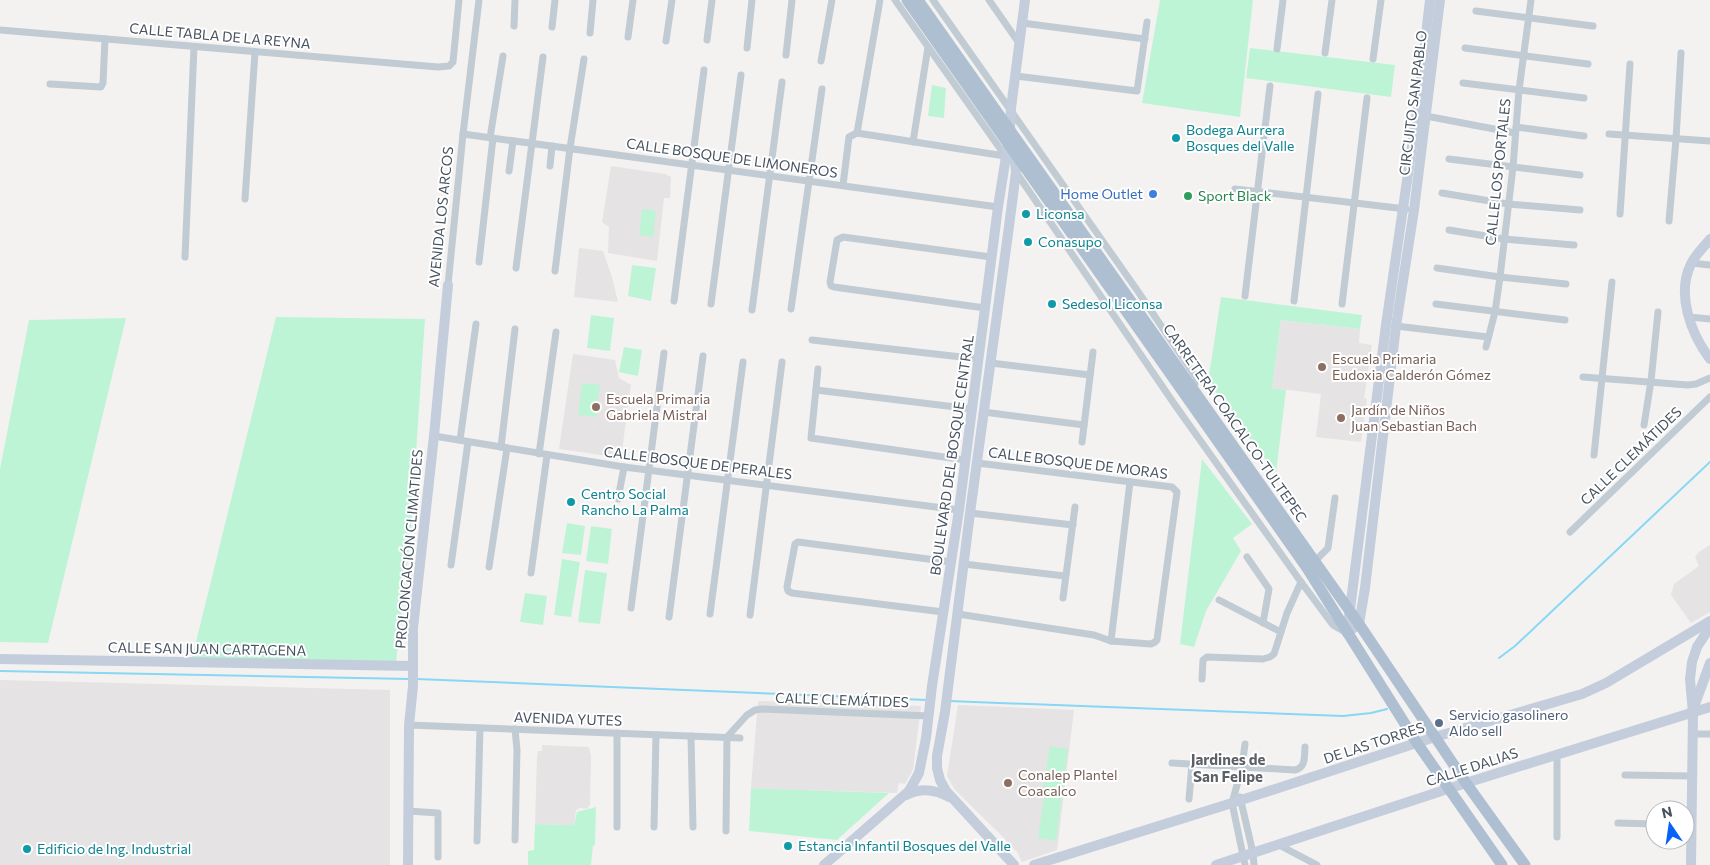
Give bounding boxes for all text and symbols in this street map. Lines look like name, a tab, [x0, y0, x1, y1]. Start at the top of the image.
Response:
street label: CALLE TABLA DE LA REYNA	[129, 19, 312, 52]
street label: CIRCUITO SAN PABLO	[1395, 29, 1430, 176]
street label: CALLE LOS PORTALES	[1481, 98, 1514, 246]
place label: Bodega Aurrera Bosques del Valle	[1186, 121, 1294, 154]
marker: Bodega Aurrera Bosques del Valle	[1170, 132, 1182, 144]
street label: CALLE BOSQUE DE LIMONEROS	[625, 134, 839, 181]
street label: AVENIDA LOS ARCOS	[425, 146, 456, 288]
place label: Home Outlet	[1060, 185, 1143, 202]
place label: Sport Black	[1198, 187, 1272, 204]
marker: Home Outlet	[1147, 188, 1159, 200]
marker: Sport Black	[1182, 190, 1194, 202]
place label: Liconsa	[1036, 205, 1085, 222]
marker: Liconsa	[1020, 208, 1032, 220]
place label: Conasupo	[1038, 233, 1102, 250]
marker: Conasupo	[1022, 236, 1034, 248]
place label: Sedesol Liconsa	[1062, 295, 1163, 312]
marker: Sedesol Liconsa	[1046, 298, 1058, 310]
street label: CARRETERA COACALCO-TULTEPEC	[1160, 320, 1311, 525]
street label: BOULEVARD DEL BOSQUE CENTRAL	[926, 334, 977, 576]
place label: Escuela Primaria Eudoxia Calderón Gómez	[1332, 350, 1491, 383]
marker: Escuela Primaria Eudoxia Calderón Gómez	[1316, 361, 1328, 373]
place label: Escuela Primaria Gabriela Mistral	[606, 390, 710, 423]
marker: Escuela Primaria Gabriela Mistral	[590, 401, 602, 413]
place label: Jardín de Niños Juan Sebastian Bach	[1351, 401, 1477, 434]
street label: CALLE CLEMÁTIDES	[1577, 403, 1685, 508]
marker: Jardín de Niños Juan Sebastian Bach	[1335, 412, 1347, 424]
street label: CALLE BOSQUE DE PERALES	[603, 443, 793, 482]
street label: CALLE BOSQUE DE MORAS	[987, 443, 1169, 482]
street label: PROLONGACIÓN CLIMATIDES	[391, 449, 426, 649]
place label: Centro Social Rancho La Palma	[581, 485, 689, 518]
marker: Centro Social Rancho La Palma	[565, 496, 577, 508]
street label: CALLE SAN JUAN CARTAGENA	[108, 638, 307, 659]
street label: CALLE CLEMÁTIDES	[775, 689, 909, 710]
place label: Servicio gasolinero Aldo sell	[1449, 706, 1568, 739]
street label: AVENIDA YUTES	[514, 708, 622, 729]
marker: Servicio gasolinero Aldo sell	[1433, 717, 1445, 729]
street label: DE LAS TORRES	[1321, 718, 1426, 767]
street label: CALLE DALIAS	[1424, 744, 1520, 789]
district label: Jardines de San Felipe	[1191, 750, 1265, 785]
place label: Conalep Plantel Coacalco	[1018, 766, 1117, 799]
marker: Conalep Plantel Coacalco	[1002, 777, 1014, 789]
north arrow	[1645, 800, 1695, 850]
text: N	[1660, 802, 1674, 821]
place label: Estancia Infantil Bosques del Valle	[798, 837, 1011, 854]
place label: Edificio de Ing. Industrial	[37, 840, 191, 857]
marker: Estancia Infantil Bosques del Valle	[782, 840, 794, 852]
marker: Edificio de Ing. Industrial	[21, 843, 33, 855]

